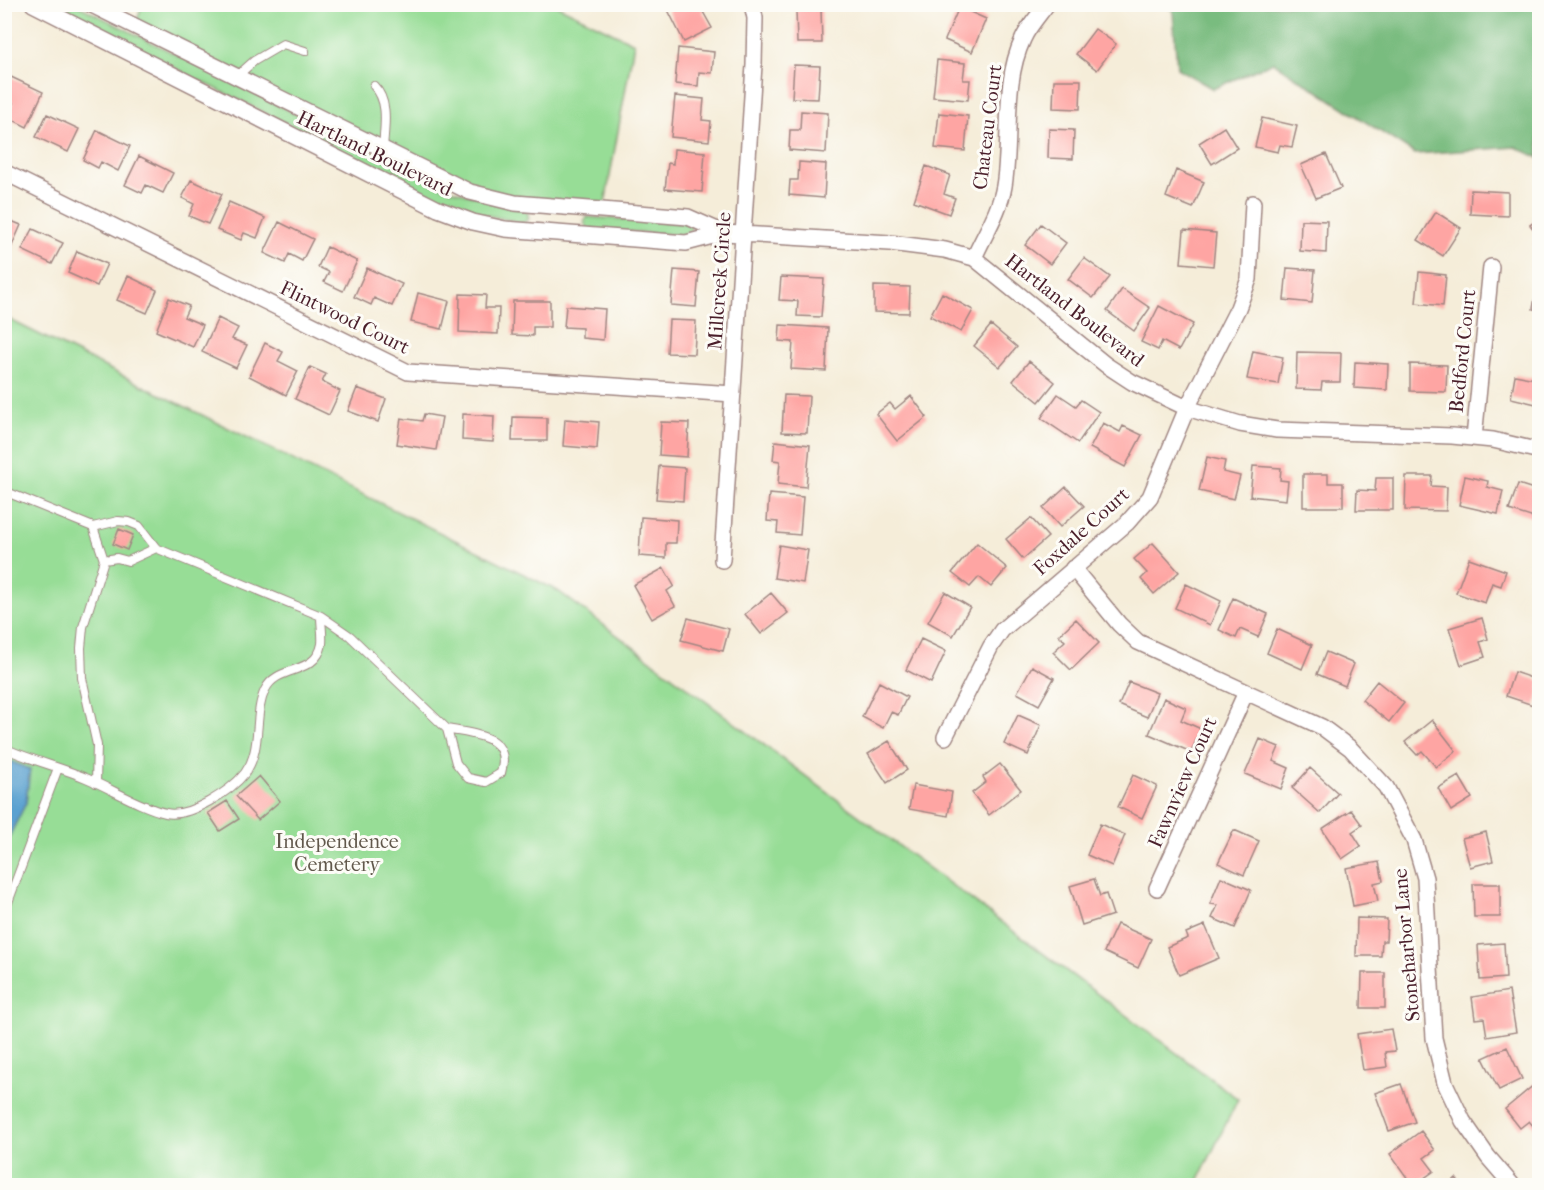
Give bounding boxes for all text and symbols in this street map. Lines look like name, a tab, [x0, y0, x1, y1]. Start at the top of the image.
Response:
street label: Chateau Court	[968, 63, 1007, 191]
street label: Hartland Boulevard	[293, 106, 457, 202]
street label: Millcreek Circle	[703, 211, 736, 351]
street label: Hartland Boulevard	[1001, 249, 1150, 372]
street label: Flintwood Court	[276, 276, 413, 359]
street label: Bedford Court	[1445, 288, 1480, 414]
street label: Foxdale Court	[1029, 482, 1134, 580]
street label: Fawnview Court	[1143, 713, 1222, 851]
park label: Independence Cemetery	[275, 830, 399, 876]
street label: Stoneharbor Lane	[1388, 867, 1425, 1023]

